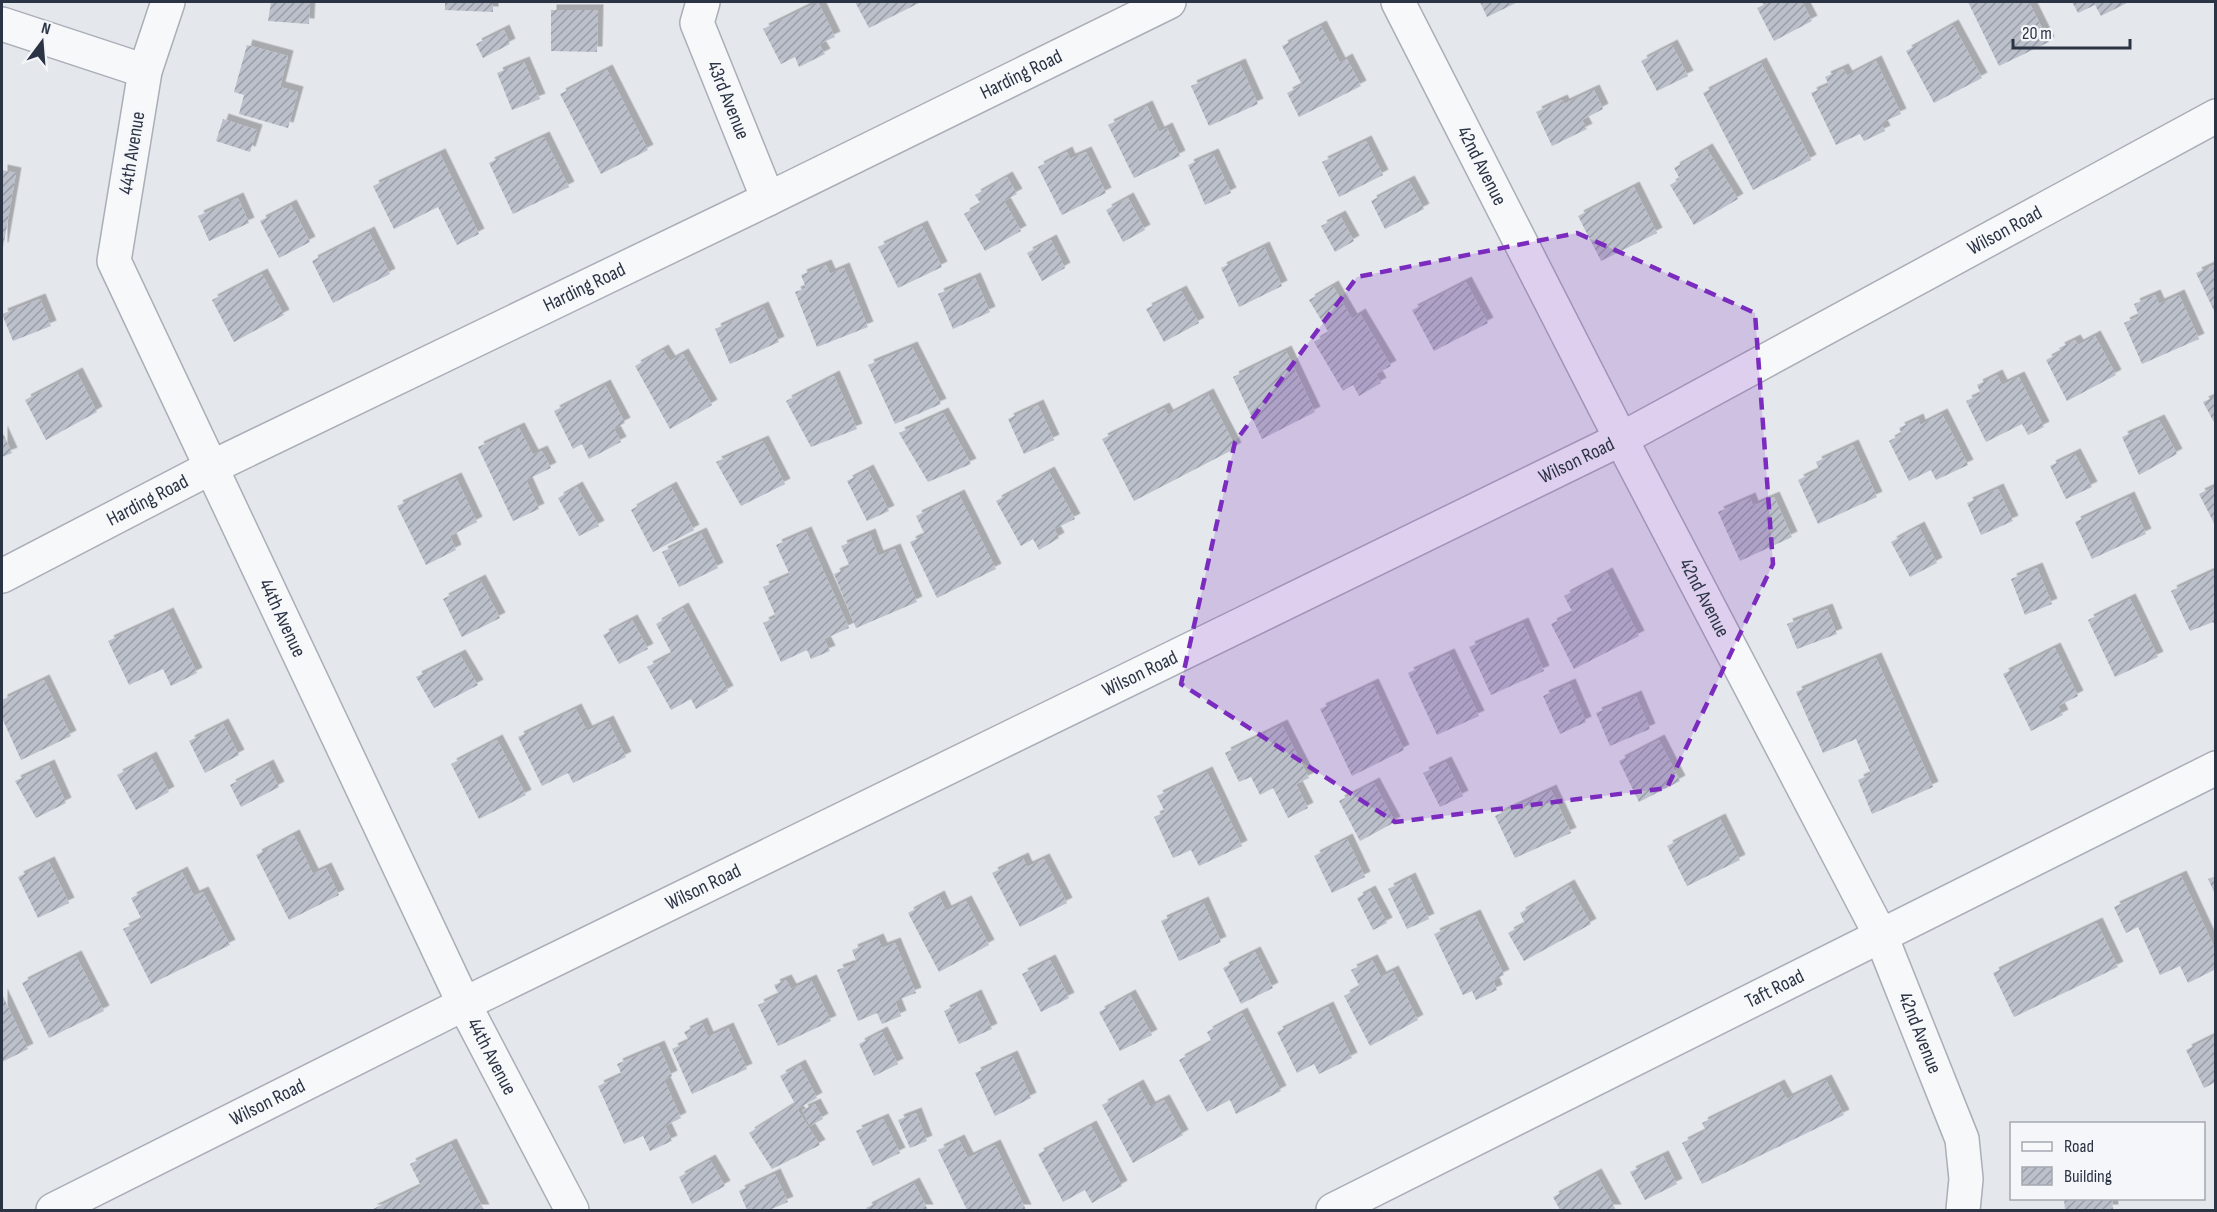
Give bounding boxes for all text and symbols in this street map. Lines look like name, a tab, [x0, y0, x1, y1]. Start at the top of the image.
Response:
north arrow	[12, 12, 72, 72]
scale bar	[2013, 12, 2130, 50]
text: N	[39, 19, 52, 39]
text: 20 m	[2022, 23, 2052, 44]
street label: Harding Road	[976, 44, 1066, 105]
street label: 43rd Avenue	[702, 57, 755, 143]
street label: 44th Avenue	[114, 110, 150, 196]
street label: 42nd Avenue	[1451, 122, 1512, 210]
street label: Wilson Road	[1963, 201, 2046, 261]
street label: Harding Road	[539, 257, 629, 318]
street label: Wilson Road	[1535, 432, 1618, 489]
street label: Harding Road	[103, 469, 192, 531]
street label: 42nd Avenue	[1674, 554, 1735, 642]
street label: 44th Avenue	[254, 575, 311, 661]
street label: Wilson Road	[1098, 645, 1182, 702]
street label: Wilson Road	[662, 859, 745, 916]
street label: Taft Road	[1741, 964, 1808, 1014]
street label: 42nd Avenue	[1893, 989, 1947, 1077]
street label: 44th Avenue	[462, 1014, 522, 1099]
street label: Wilson Road	[226, 1074, 309, 1131]
legend	[2010, 1122, 2205, 1200]
text: Road	[2064, 1136, 2094, 1157]
text: Building	[2064, 1166, 2112, 1187]

